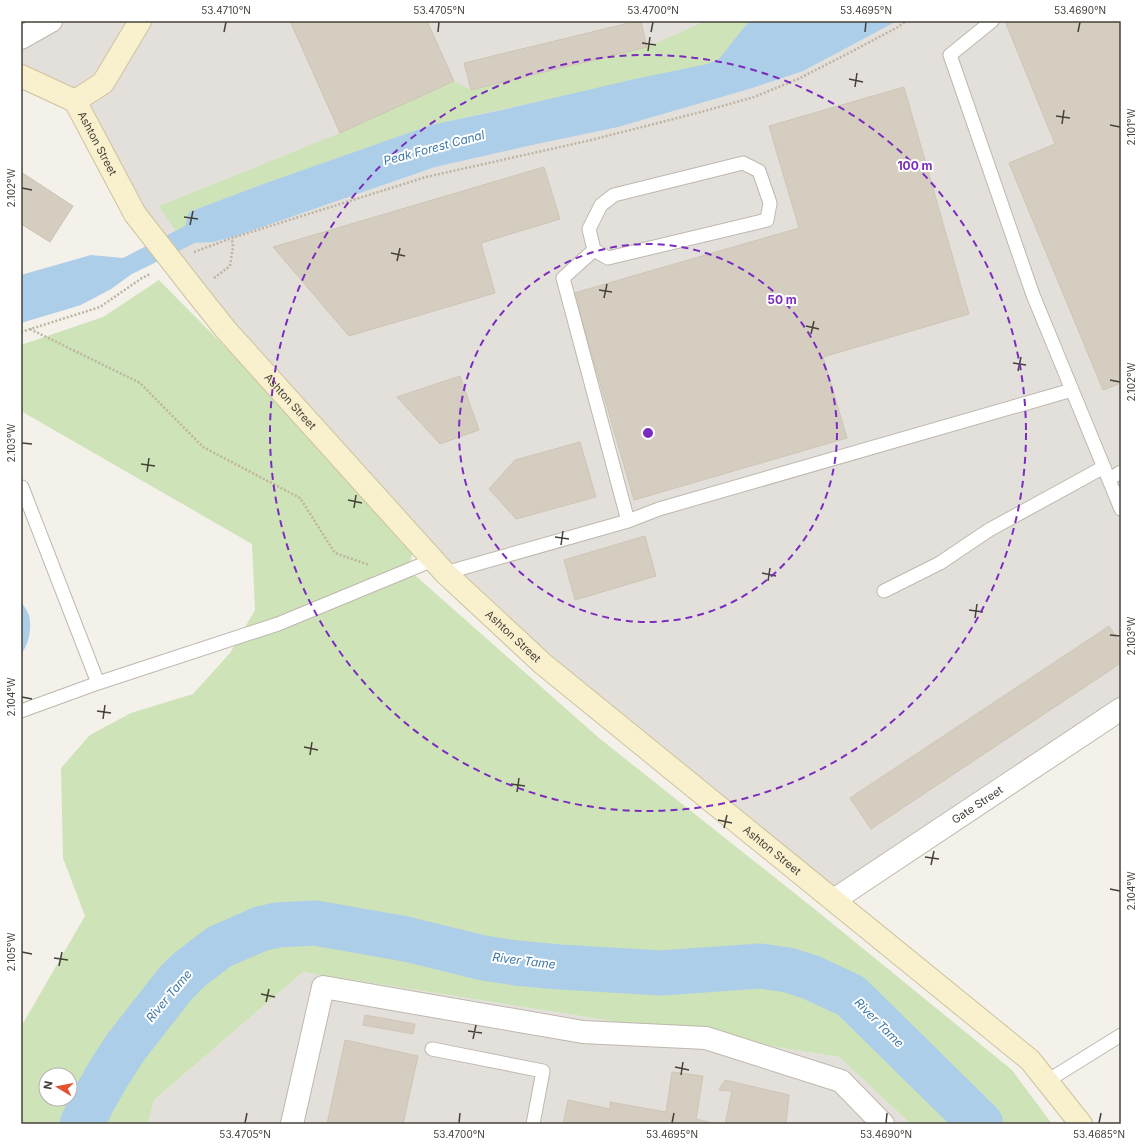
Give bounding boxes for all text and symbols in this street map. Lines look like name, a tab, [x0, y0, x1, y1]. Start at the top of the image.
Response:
text: 53.4710°N	[201, 4, 251, 16]
text: 53.4705°N	[413, 4, 465, 16]
text: 53.4700°N	[627, 4, 679, 16]
text: 53.4695°N	[840, 4, 892, 16]
text: 53.4690°N	[1054, 4, 1106, 16]
text: 2.101°W	[1125, 108, 1137, 145]
street label: Ashton Street	[75, 109, 120, 178]
water label: Peak Forest Canal	[382, 127, 486, 168]
text: 100 m	[897, 158, 933, 173]
text: 2.102°W	[5, 168, 17, 208]
text: 50 m	[767, 292, 797, 307]
text: 2.102°W	[1125, 362, 1137, 402]
street label: Ashton Street	[262, 370, 320, 433]
text: 2.103°W	[5, 423, 17, 462]
centre of rings	[641, 426, 655, 440]
street label: Ashton Street	[483, 607, 544, 666]
text: 2.103°W	[1125, 616, 1137, 655]
text: 2.104°W	[5, 677, 17, 717]
street label: Gate Street	[949, 782, 1006, 827]
street label: Ashton Street	[740, 823, 804, 878]
text: 2.104°W	[1125, 871, 1137, 911]
text: 2.105°W	[5, 932, 17, 971]
water label: River Tame	[492, 949, 557, 972]
water label: River Tame	[142, 966, 195, 1025]
water label: River Tame	[852, 995, 907, 1050]
north arrow	[38, 1067, 78, 1107]
text: N	[41, 1080, 56, 1091]
text: 53.4705°N	[219, 1128, 271, 1140]
text: 53.4700°N	[433, 1128, 485, 1140]
text: 53.4695°N	[646, 1128, 698, 1140]
text: 53.4690°N	[860, 1128, 912, 1140]
text: 53.4685°N	[1073, 1128, 1125, 1140]

